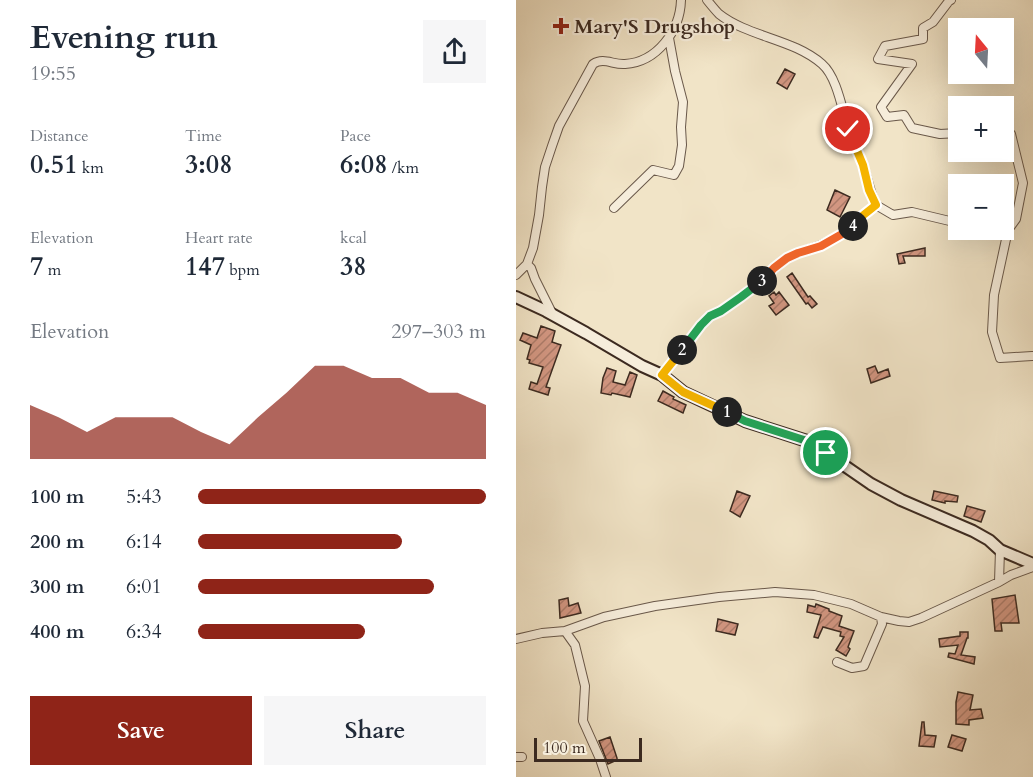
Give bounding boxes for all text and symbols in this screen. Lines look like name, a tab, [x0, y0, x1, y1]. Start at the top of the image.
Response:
place label: Mary'S Drugshop	[574, 13, 735, 40]
text: Evening run	[30, 15, 218, 60]
marker: Mary'S Drugshop	[552, 17, 570, 35]
north arrow	[948, 18, 1014, 84]
map controls	[948, 18, 1014, 240]
button: share	[423, 20, 486, 83]
text: 19:55	[30, 60, 76, 87]
button: +	[948, 96, 1014, 162]
pin	[822, 103, 873, 154]
icon: check	[831, 112, 864, 145]
text: Distance	[30, 125, 88, 147]
text: Time	[185, 125, 222, 147]
text: Pace	[340, 125, 371, 147]
text: 0.51	[30, 147, 78, 182]
text: 3:08	[185, 147, 233, 182]
text: 6:08	[340, 147, 388, 182]
text: km	[78, 157, 104, 179]
text: /km	[388, 157, 419, 179]
button: −	[948, 174, 1014, 240]
pin: 4	[838, 211, 868, 241]
text: 4	[849, 215, 857, 237]
text: Elevation	[30, 227, 94, 249]
text: Heart rate	[185, 227, 253, 249]
text: kcal	[340, 227, 367, 249]
text: 7	[30, 249, 43, 284]
text: 147	[185, 249, 225, 284]
text: 38	[340, 249, 367, 284]
text: m	[43, 259, 61, 281]
text: bpm	[225, 259, 260, 281]
pin: 3	[747, 266, 777, 296]
text: 3	[758, 270, 766, 292]
text: Elevation	[30, 318, 109, 345]
text: 297–303 m	[391, 318, 486, 345]
pin: 2	[667, 335, 697, 365]
text: 2	[678, 339, 686, 361]
pin: 1	[712, 397, 742, 427]
text: 1	[723, 401, 731, 423]
pin	[800, 427, 851, 478]
icon: arrive	[809, 436, 842, 469]
text: 100 m	[30, 483, 85, 510]
text: 5:43	[126, 483, 162, 510]
text: 200 m	[30, 528, 85, 555]
text: 6:14	[126, 528, 162, 555]
text: 300 m	[30, 573, 85, 600]
text: 6:01	[126, 573, 162, 600]
text: 400 m	[30, 618, 85, 645]
text: 6:34	[126, 618, 162, 645]
button: Save	[30, 696, 252, 765]
button: Share	[264, 696, 486, 765]
scale bar	[534, 735, 642, 762]
text: 100 m	[543, 737, 585, 759]

